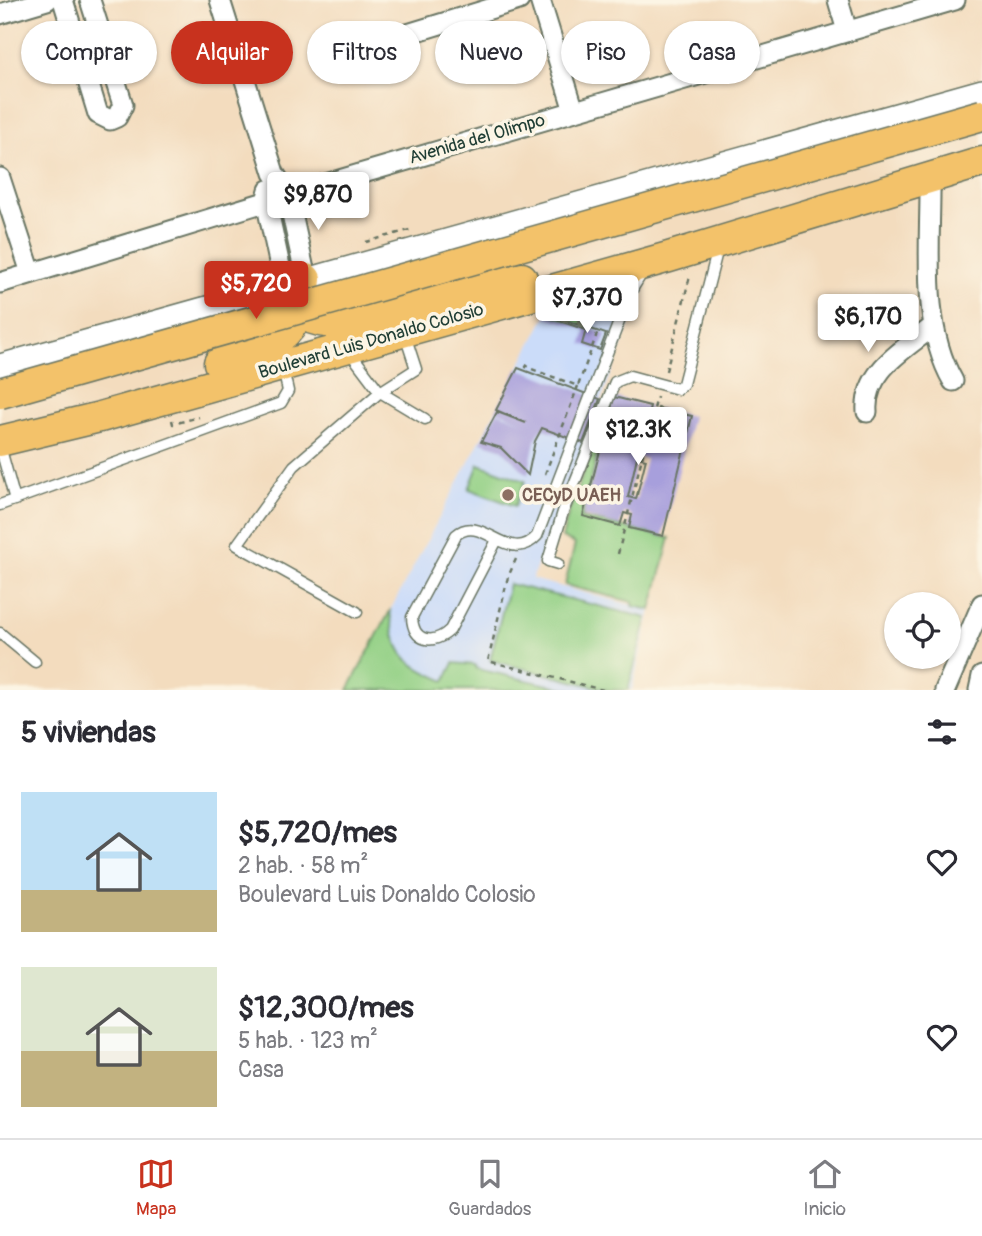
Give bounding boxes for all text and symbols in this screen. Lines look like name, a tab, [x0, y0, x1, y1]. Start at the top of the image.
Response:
chip: Comprar	[21, 21, 157, 84]
chip: Alquilar	[171, 21, 293, 84]
chip: Filtros	[307, 21, 421, 84]
chip: Nuevo	[435, 21, 547, 84]
chip: Piso	[561, 21, 650, 84]
chip: Casa	[664, 21, 760, 84]
street label: Avenida del Olimpo	[406, 109, 548, 169]
pin: $9,870	[261, 173, 375, 232]
text: $9,870	[283, 180, 353, 209]
pin: $5,720	[199, 262, 313, 321]
text: $5,720	[220, 269, 292, 298]
pin: $7,370	[530, 276, 644, 335]
text: $7,370	[551, 283, 623, 312]
pin: $6,170	[811, 294, 925, 354]
street label: Boulevard Luis Donaldo Colosio	[256, 298, 486, 384]
text: $6,170	[834, 302, 902, 331]
pin: $12.3K	[581, 407, 695, 467]
text: $12.3K	[605, 415, 671, 444]
place label: CECyD UAEH	[522, 484, 621, 507]
marker: CECyD UAEH	[500, 487, 516, 503]
map controls	[884, 592, 961, 669]
button: locate	[884, 592, 961, 669]
icon: filters	[923, 713, 961, 751]
text: 5 viviendas	[21, 714, 156, 751]
text: $5,720/mes	[238, 814, 397, 851]
icon: home	[77, 820, 161, 904]
icon: heart	[923, 843, 961, 881]
text: 2 hab. · 58 m²	[238, 851, 368, 880]
text: Boulevard Luis Donaldo Colosio	[238, 880, 536, 909]
text: $12,300/mes	[238, 989, 414, 1026]
icon: home	[77, 995, 161, 1079]
icon: heart	[923, 1018, 961, 1056]
text: 5 hab. · 123 m²	[238, 1026, 378, 1055]
text: Casa	[238, 1055, 284, 1084]
tab: Mapa	[136, 1155, 176, 1221]
tab: Guardados	[448, 1155, 531, 1221]
tab: Inicio	[803, 1155, 846, 1221]

